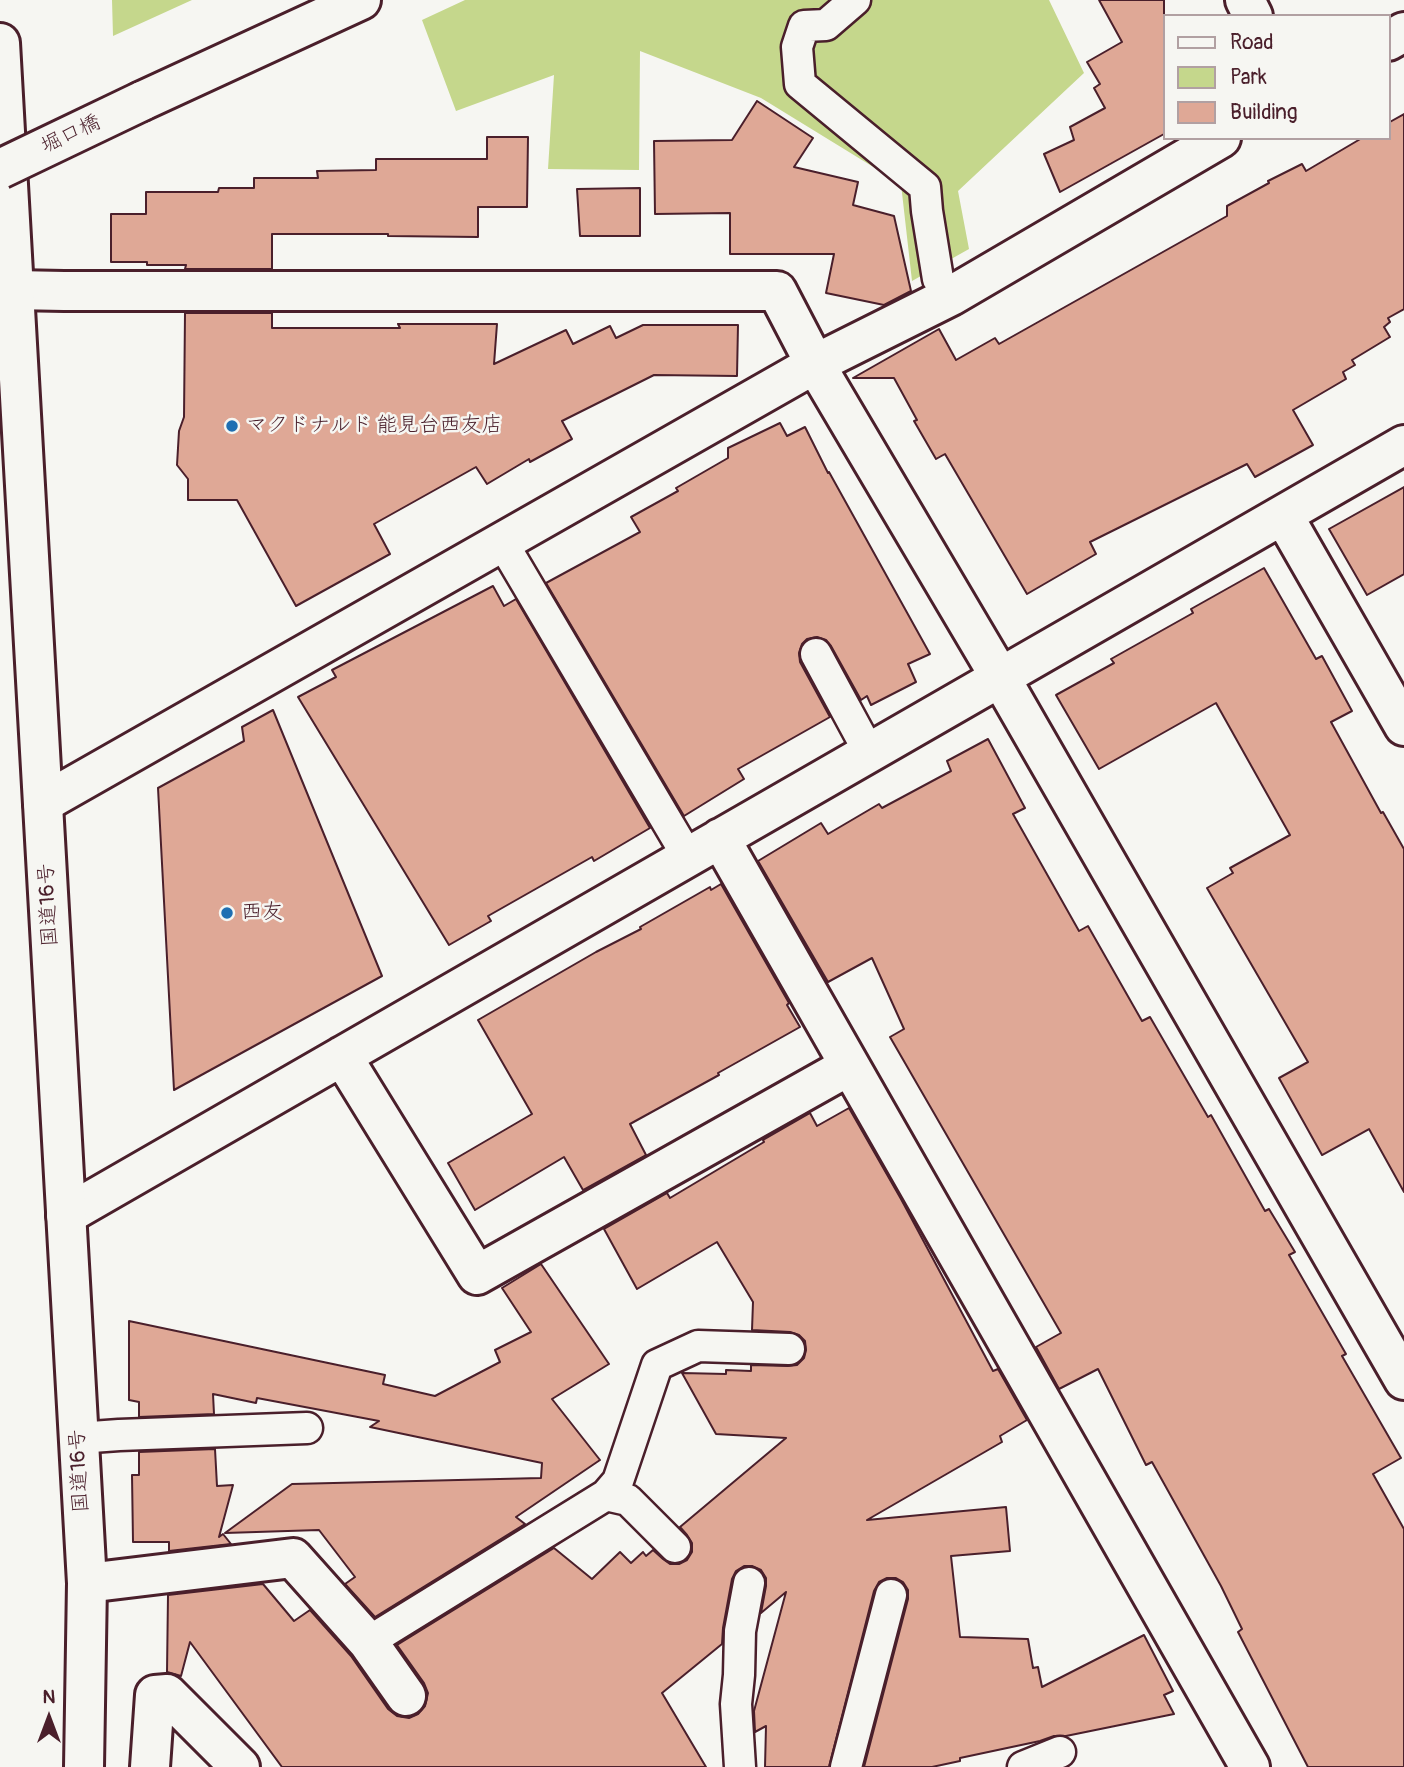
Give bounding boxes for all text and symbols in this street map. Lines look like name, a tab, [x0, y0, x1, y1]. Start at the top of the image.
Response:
legend	[1162, 14, 1390, 140]
text: Road	[1230, 29, 1274, 56]
text: Park	[1230, 64, 1267, 91]
text: Building	[1230, 99, 1297, 126]
street label: 堀口橋	[37, 110, 105, 160]
place label: マクドナルド 能見台西友店	[246, 413, 503, 439]
marker: マクドナルド 能見台西友店	[224, 418, 240, 434]
street label: 国道16号	[34, 863, 64, 947]
place label: 西友	[241, 900, 283, 926]
marker: 西友	[219, 905, 235, 921]
street label: 国道16号	[65, 1429, 95, 1513]
north arrow	[14, 1683, 84, 1753]
text: N	[43, 1685, 55, 1709]

